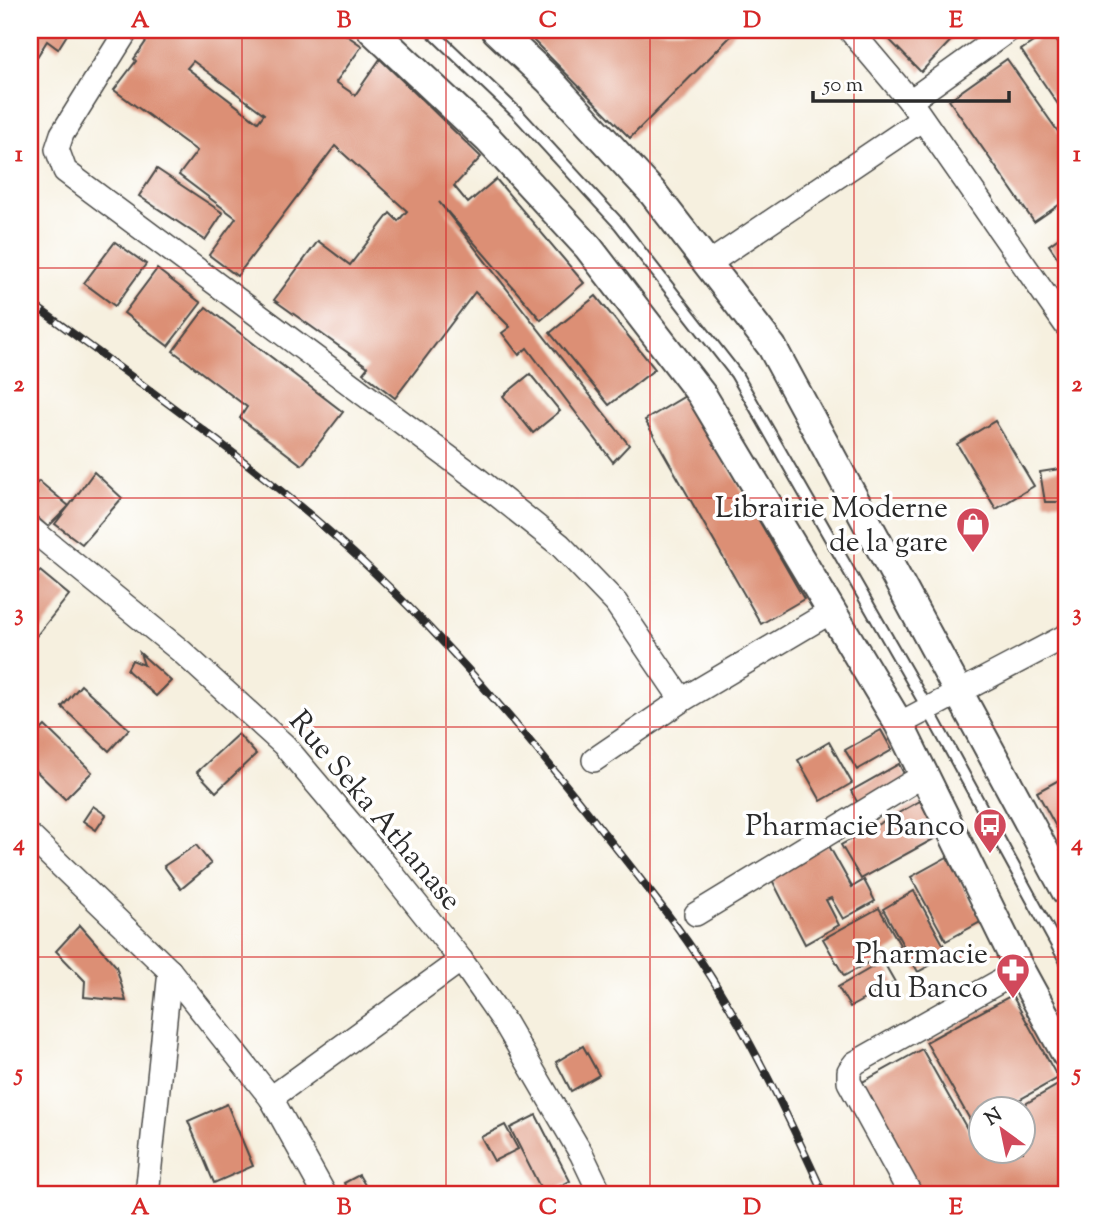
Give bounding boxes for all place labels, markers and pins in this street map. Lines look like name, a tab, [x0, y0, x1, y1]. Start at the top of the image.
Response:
place label: Librairie Moderne de la gare	[715, 488, 948, 565]
shop icon: Librairie Moderne de la gare	[954, 505, 992, 554]
place label: Pharmacie Banco	[745, 806, 965, 849]
bus stop icon: Pharmacie Banco	[971, 806, 1009, 855]
place label: Pharmacie du Banco	[855, 934, 988, 1011]
pharmacy icon: Pharmacie du Banco	[994, 951, 1032, 1000]

